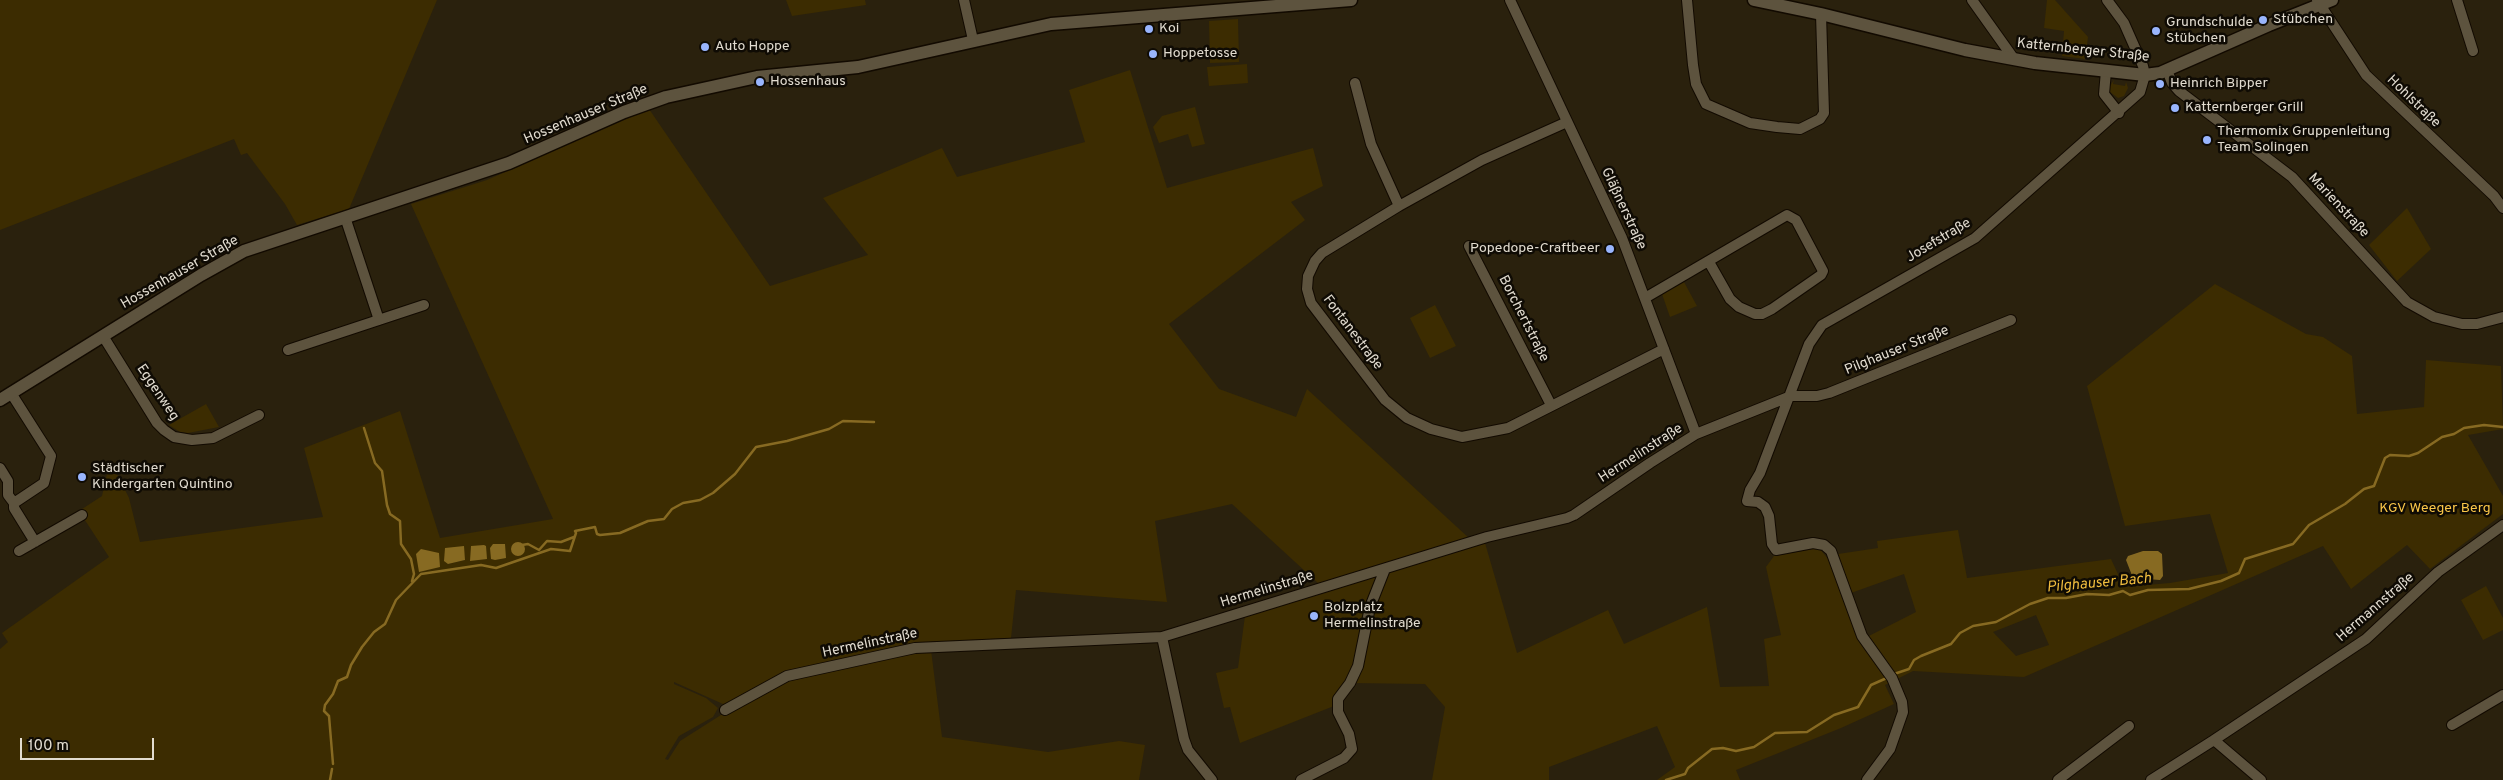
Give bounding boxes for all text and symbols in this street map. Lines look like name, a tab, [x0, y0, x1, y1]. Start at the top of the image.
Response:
place label: Stübchen	[2273, 12, 2333, 28]
marker: Stübchen	[2257, 14, 2269, 26]
place label: Grundschulde Stübchen	[2166, 15, 2253, 48]
place label: Koi	[1159, 21, 1179, 37]
marker: Koi	[1143, 23, 1155, 35]
marker: Grundschulde Stübchen	[2150, 25, 2162, 37]
street label: Katternberger Straße	[2016, 36, 2150, 66]
place label: Auto Hoppe	[715, 39, 790, 55]
marker: Auto Hoppe	[699, 41, 711, 53]
place label: Hoppetosse	[1163, 46, 1237, 62]
marker: Hoppetosse	[1147, 48, 1159, 60]
street label: Hohlstraße	[2383, 72, 2443, 132]
place label: Hossenhaus	[770, 74, 846, 90]
marker: Hossenhaus	[754, 76, 766, 88]
place label: Heinrich Bipper	[2170, 76, 2268, 92]
marker: Heinrich Bipper	[2154, 78, 2166, 90]
street label: Hossenhauser Straße	[522, 81, 650, 149]
place label: Katternberger Grill	[2185, 100, 2303, 116]
marker: Katternberger Grill	[2169, 102, 2181, 114]
place label: Thermomix Gruppenleitung Team Solingen	[2217, 124, 2390, 156]
marker: Thermomix Gruppenleitung Team Solingen	[2201, 134, 2213, 146]
street label: Gläßnerstraße	[1597, 165, 1649, 253]
street label: Marienstraße	[2304, 170, 2372, 242]
street label: Josefstraße	[1904, 215, 1974, 267]
street label: Hossenhauser Straße	[118, 233, 242, 313]
place label: Popedope-Craftbeer	[1470, 241, 1600, 257]
marker: Popedope-Craftbeer	[1604, 243, 1616, 255]
street label: Borchertstraße	[1494, 273, 1552, 365]
street label: Fontanestraße	[1318, 292, 1386, 374]
street label: Pilghauser Straße	[1843, 322, 1951, 380]
street label: Eggenweg	[132, 362, 182, 424]
street label: Hermelinstraße	[1596, 421, 1686, 487]
place label: Städtischer Kindergarten Quintino	[92, 461, 233, 494]
marker: Städtischer Kindergarten Quintino	[76, 471, 88, 483]
park label: KGV Weeger Berg	[2379, 501, 2491, 517]
street label: Hermelinstraße	[1218, 568, 1316, 612]
water label: Pilghauser Bach	[2046, 570, 2152, 598]
street label: Hermannstraße	[2334, 570, 2418, 646]
place label: Bolzplatz Hermelinstraße	[1324, 600, 1421, 632]
marker: Bolzplatz Hermelinstraße	[1308, 610, 1320, 622]
street label: Hermelinstraße	[821, 626, 919, 662]
scale bar	[22, 728, 156, 760]
text: 100 m	[28, 737, 69, 756]

